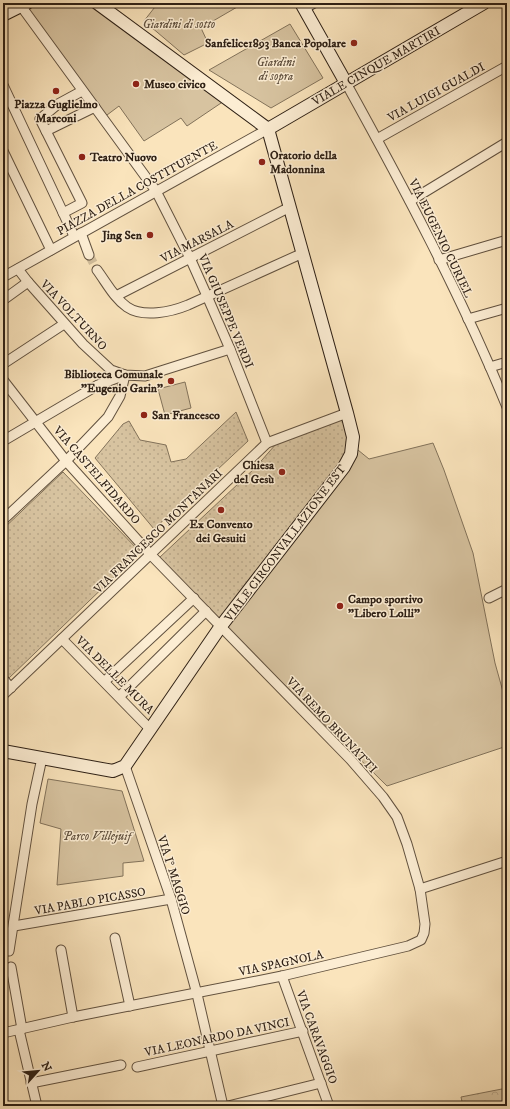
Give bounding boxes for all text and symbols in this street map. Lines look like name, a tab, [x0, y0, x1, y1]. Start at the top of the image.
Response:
park label: Giardini di sotto	[143, 17, 216, 32]
street label: VIALE CINQUE MARTIRI	[309, 24, 443, 110]
place label: Sanfelice1893 Banca Popolare	[205, 36, 346, 51]
marker: Sanfelice1893 Banca Popolare	[349, 38, 359, 48]
park label: Giardini di sopra	[257, 55, 296, 84]
street label: VIA LUIGI GUALDI	[384, 60, 487, 126]
place label: Museo civico	[144, 77, 206, 92]
marker: Museo civico	[131, 79, 141, 89]
marker: Piazza Guglielmo Marconi	[51, 86, 61, 96]
place label: Piazza Guglielmo Marconi	[14, 97, 98, 126]
street label: PIAZZA DELLA COSTITUENTE	[54, 138, 221, 239]
place label: Oratorio della Madonnina	[270, 148, 338, 177]
place label: Teatro Nuovo	[89, 150, 157, 165]
marker: Teatro Nuovo	[77, 152, 87, 162]
marker: Oratorio della Madonnina	[257, 157, 267, 167]
street label: VIA EUGENIO CURIEL	[405, 175, 476, 300]
street label: VIA MARSALA	[157, 216, 236, 267]
place label: Jing Sen	[100, 228, 143, 243]
marker: Jing Sen	[145, 230, 155, 240]
street label: VIA GIUSEPPE VERDI	[194, 251, 256, 371]
street label: VIA VOLTURNO	[36, 276, 110, 354]
place label: Biblioteca Comunale "Eugenio Garin"	[64, 367, 163, 396]
marker: Biblioteca Comunale "Eugenio Garin"	[166, 376, 176, 386]
place label: San Francesco	[152, 408, 220, 423]
marker: San Francesco	[139, 410, 149, 420]
street label: VIA CASTELFIDARDO	[49, 422, 143, 527]
place label: Chiesa del Gesù	[234, 458, 275, 487]
street label: VIALE CIRCONVALLAZIONE EST	[221, 462, 349, 625]
street label: VIA FRANCESCO MONTANARI	[90, 466, 226, 598]
marker: Chiesa del Gesù	[277, 467, 287, 477]
marker: Ex Convento dei Gesuiti	[216, 505, 226, 515]
place label: Ex Convento dei Gesuiti	[189, 517, 253, 546]
place label: Campo sportivo "Libero Lolli"	[348, 592, 423, 621]
marker: Campo sportivo "Libero Lolli"	[335, 601, 345, 611]
street label: VIA DELLE MURA	[72, 632, 157, 718]
street label: VIA REMO BRUNATTI	[282, 673, 380, 777]
park label: Parco Villejuif	[63, 829, 134, 844]
street label: VIA I° MAGGIO	[153, 833, 193, 917]
street label: VIA PABLO PICASSO	[32, 884, 147, 919]
street label: VIA SPAGNOLA	[236, 947, 325, 980]
street label: VIA CARAVAGGIO	[292, 987, 340, 1086]
street label: VIA LEONARDO DA VINCI	[142, 1015, 291, 1060]
north arrow	[18, 1051, 58, 1091]
text: N	[38, 1060, 54, 1074]

